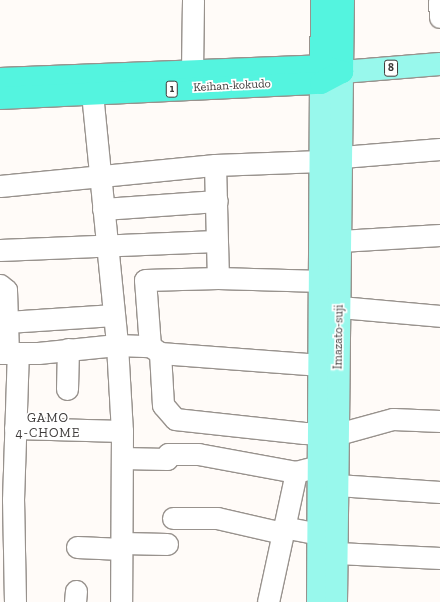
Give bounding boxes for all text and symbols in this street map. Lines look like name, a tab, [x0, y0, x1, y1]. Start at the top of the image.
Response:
road number: 8	[384, 59, 398, 77]
street label: Keihan-kokudo	[193, 77, 271, 95]
road number: 1	[165, 80, 179, 98]
street label: Imazato-suji	[331, 305, 347, 369]
district label: GAMO 4-CHOME	[16, 411, 80, 442]

